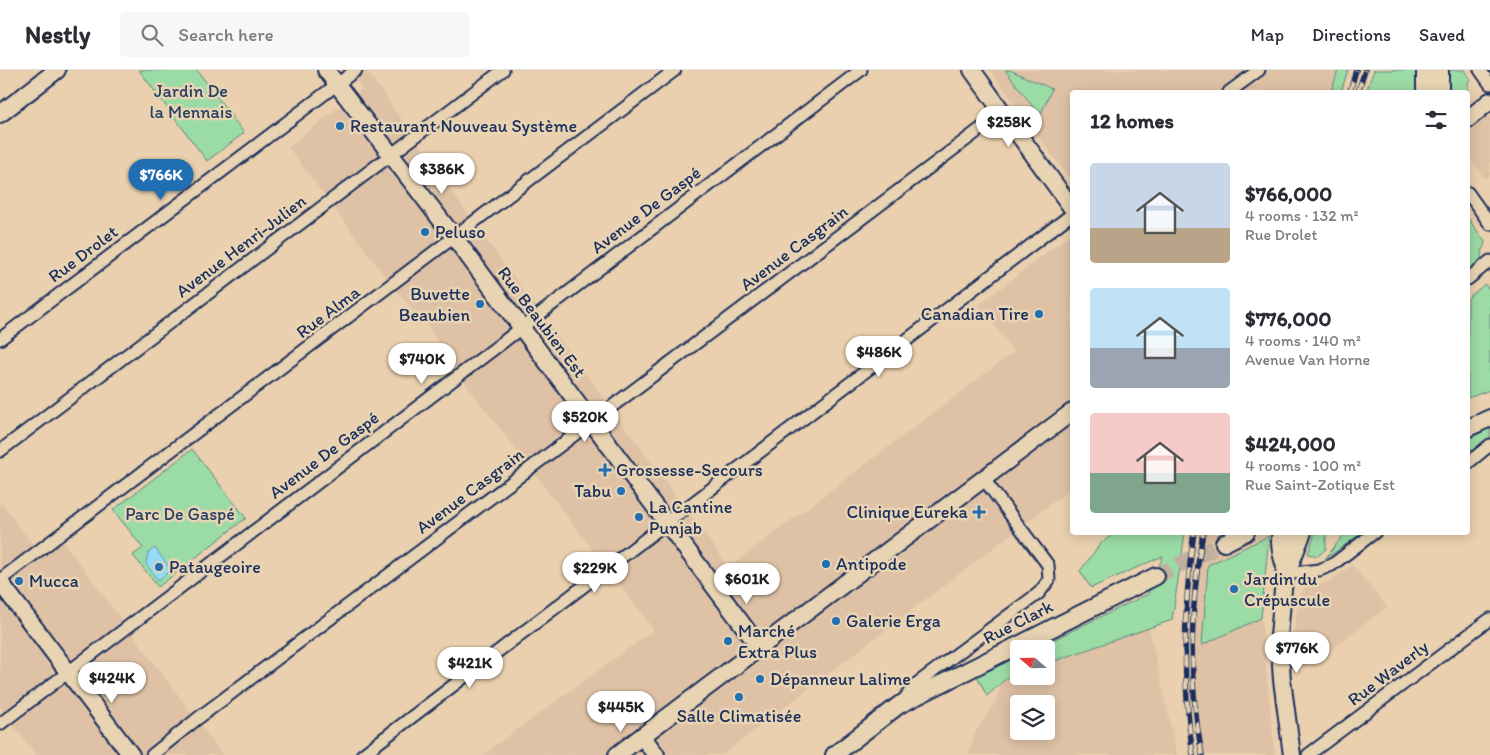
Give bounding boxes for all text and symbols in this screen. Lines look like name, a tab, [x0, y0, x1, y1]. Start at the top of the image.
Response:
search box	[120, 12, 470, 57]
text: Nestly	[25, 20, 90, 49]
icon: search	[138, 21, 166, 49]
text: Search here	[178, 23, 274, 46]
text: Map	[1251, 24, 1284, 46]
text: Directions	[1312, 24, 1391, 46]
text: Saved	[1419, 24, 1465, 46]
park label: Jardin De la Mennais	[150, 80, 232, 123]
pin: $258K	[974, 106, 1044, 148]
icon: filters	[1422, 106, 1450, 134]
text: 12 homes	[1090, 108, 1174, 133]
text: $258K	[987, 112, 1031, 131]
place label: Restaurant Nouveau Système	[350, 115, 577, 137]
marker: Restaurant Nouveau Système	[334, 120, 346, 132]
pin: $386K	[407, 152, 477, 195]
pin: $766K	[126, 158, 196, 201]
text: $386K	[420, 159, 464, 178]
street label: Avenue De Gaspé	[587, 162, 705, 258]
text: $766K	[139, 165, 183, 184]
text: $766,000	[1245, 181, 1332, 206]
icon: home	[1130, 183, 1190, 243]
street label: Avenue Henri-Julien	[172, 190, 310, 302]
street label: Avenue Casgrain	[736, 200, 852, 296]
text: 4 rooms · 132 m²	[1245, 206, 1359, 225]
street label: Rue Drolet	[44, 221, 122, 287]
place label: Peluso	[435, 221, 485, 243]
text: Rue Drolet	[1245, 225, 1318, 244]
marker: Peluso	[419, 226, 431, 238]
street label: Rue Beaubien Est	[493, 262, 591, 382]
street label: Rue Alma	[292, 281, 365, 343]
place label: Buvette Beaubien	[399, 283, 470, 326]
marker: Buvette Beaubien	[474, 298, 486, 310]
place label: Canadian Tire	[921, 303, 1029, 325]
text: $776,000	[1245, 306, 1331, 331]
marker: Canadian Tire	[1033, 308, 1045, 320]
icon: home	[1130, 308, 1190, 368]
text: 4 rooms · 140 m²	[1245, 331, 1361, 350]
pin: $486K	[844, 336, 914, 378]
pin: $740K	[387, 342, 457, 385]
text: $486K	[856, 342, 902, 361]
text: $740K	[399, 349, 445, 368]
text: Avenue Van Horne	[1245, 350, 1370, 369]
pin: $520K	[550, 400, 620, 443]
street label: Avenue De Gaspé	[265, 407, 383, 503]
text: $520K	[562, 407, 608, 426]
text: $424,000	[1245, 431, 1336, 456]
icon: home	[1130, 433, 1190, 493]
street label: Avenue Casgrain	[412, 443, 528, 539]
text: 4 rooms · 100 m²	[1245, 456, 1361, 475]
place label: Grossesse-Secours	[616, 459, 763, 481]
marker: Grossesse-Secours	[598, 463, 612, 477]
text: Rue Saint-Zotique Est	[1245, 475, 1395, 494]
place label: Tabu	[574, 480, 611, 502]
marker: Tabu	[615, 485, 627, 497]
place label: La Cantine Punjab	[649, 496, 732, 539]
place label: Clinique Eureka	[847, 501, 969, 523]
park label: Parc De Gaspé	[125, 503, 235, 525]
marker: Clinique Eureka	[972, 505, 986, 519]
marker: La Cantine Punjab	[633, 511, 645, 523]
pin: $229K	[560, 552, 630, 594]
place label: Antipode	[836, 553, 906, 575]
place label: Pataugeoire	[169, 556, 261, 578]
text: $229K	[573, 558, 617, 577]
marker: Antipode	[820, 558, 832, 570]
marker: Pataugeoire	[153, 561, 165, 573]
pin: $601K	[712, 562, 782, 605]
place label: Jardin du Crépuscule	[1244, 568, 1330, 611]
text: $601K	[725, 569, 769, 588]
place label: Mucca	[29, 570, 79, 592]
marker: Mucca	[13, 575, 25, 587]
marker: Jardin du Crépuscule	[1228, 583, 1240, 595]
street label: Rue Clark	[979, 595, 1057, 649]
place label: Galerie Erga	[846, 610, 941, 632]
marker: Galerie Erga	[830, 615, 842, 627]
place label: Marché Extra Plus	[738, 620, 817, 663]
pin: $776K	[1262, 632, 1332, 674]
marker: Marché Extra Plus	[722, 635, 734, 647]
street label: Rue Waverly	[1343, 635, 1433, 710]
text: $776K	[1276, 638, 1318, 657]
north arrow	[1010, 640, 1055, 685]
map controls	[1010, 640, 1055, 740]
pin: $421K	[435, 646, 505, 689]
text: $421K	[448, 653, 492, 672]
pin: $424K	[77, 662, 147, 704]
text: $424K	[89, 668, 135, 687]
place label: Dépanneur Lalime	[770, 668, 911, 690]
marker: Dépanneur Lalime	[754, 673, 766, 685]
pin: $445K	[586, 690, 656, 733]
marker: Salle Climatisée	[733, 691, 745, 703]
button: layers	[1010, 695, 1055, 740]
text: $445K	[598, 697, 644, 716]
place label: Salle Climatisée	[677, 705, 801, 727]

